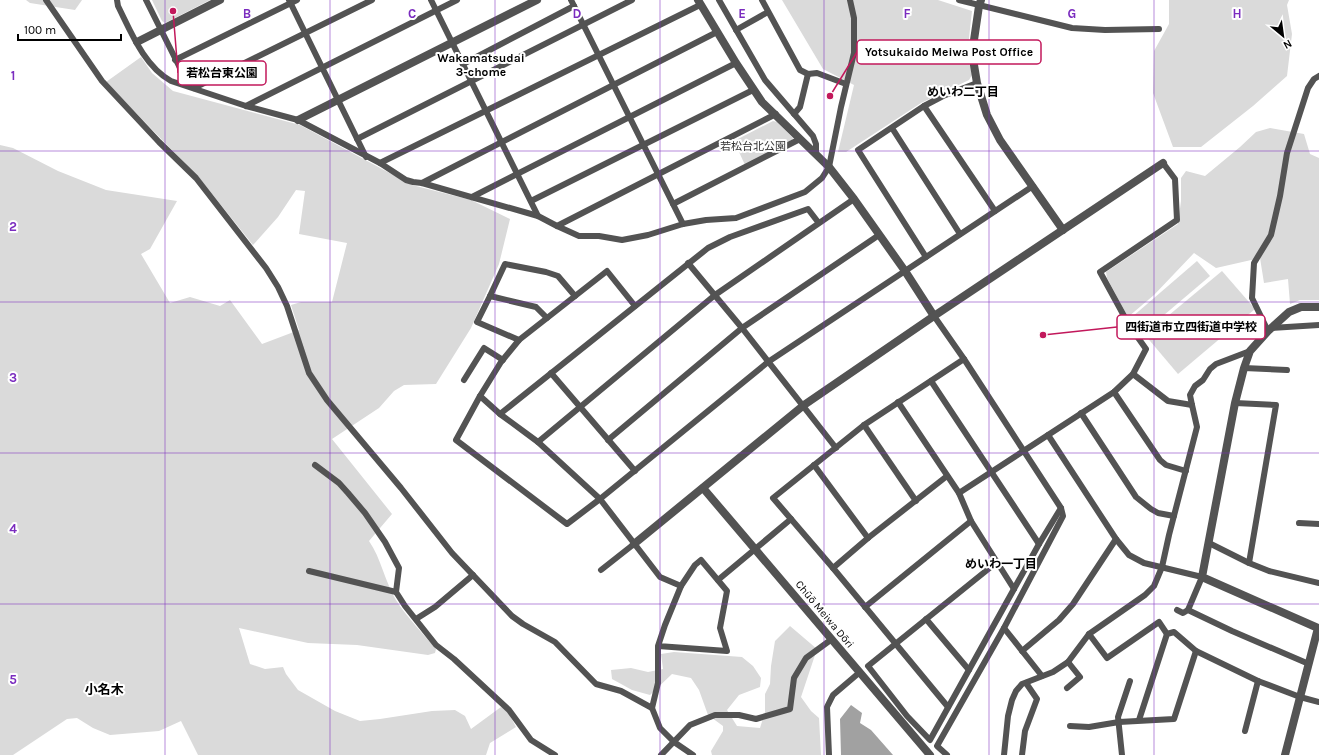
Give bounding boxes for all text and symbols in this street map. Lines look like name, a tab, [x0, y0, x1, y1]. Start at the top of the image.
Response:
text: B	[243, 6, 251, 21]
text: C	[408, 6, 416, 21]
text: D	[573, 6, 582, 21]
text: E	[738, 6, 746, 21]
text: F	[903, 6, 911, 21]
text: G	[1068, 6, 1076, 21]
text: H	[1232, 6, 1242, 21]
scale bar	[18, 16, 121, 42]
north arrow	[1263, 16, 1303, 56]
text: 100 m	[24, 23, 56, 37]
text: N	[1281, 37, 1294, 52]
callout: Yotsukaido Meiwa Post Office	[857, 40, 1041, 64]
text: Yotsukaido Meiwa Post Office	[865, 45, 1033, 59]
district label: Wakamatsudai 3-chome	[437, 51, 525, 79]
callout: 若松台東公園	[178, 61, 266, 85]
text: 若松台東公園	[186, 66, 258, 80]
text: 1	[11, 68, 15, 83]
district label: めいわ二丁目	[927, 85, 999, 99]
park label: 若松台北公園	[720, 140, 786, 153]
text: 2	[9, 219, 17, 234]
callout: 四街道市立四街道中学校	[1117, 315, 1265, 339]
text: 四街道市立四街道中学校	[1125, 320, 1257, 334]
text: 3	[9, 370, 17, 385]
text: 4	[9, 521, 17, 536]
district label: めいわ一丁目	[965, 557, 1037, 571]
street label: Chūō Meiwa Dōri	[793, 578, 857, 651]
text: 5	[9, 672, 17, 687]
district label: 小名木	[84, 682, 124, 697]

